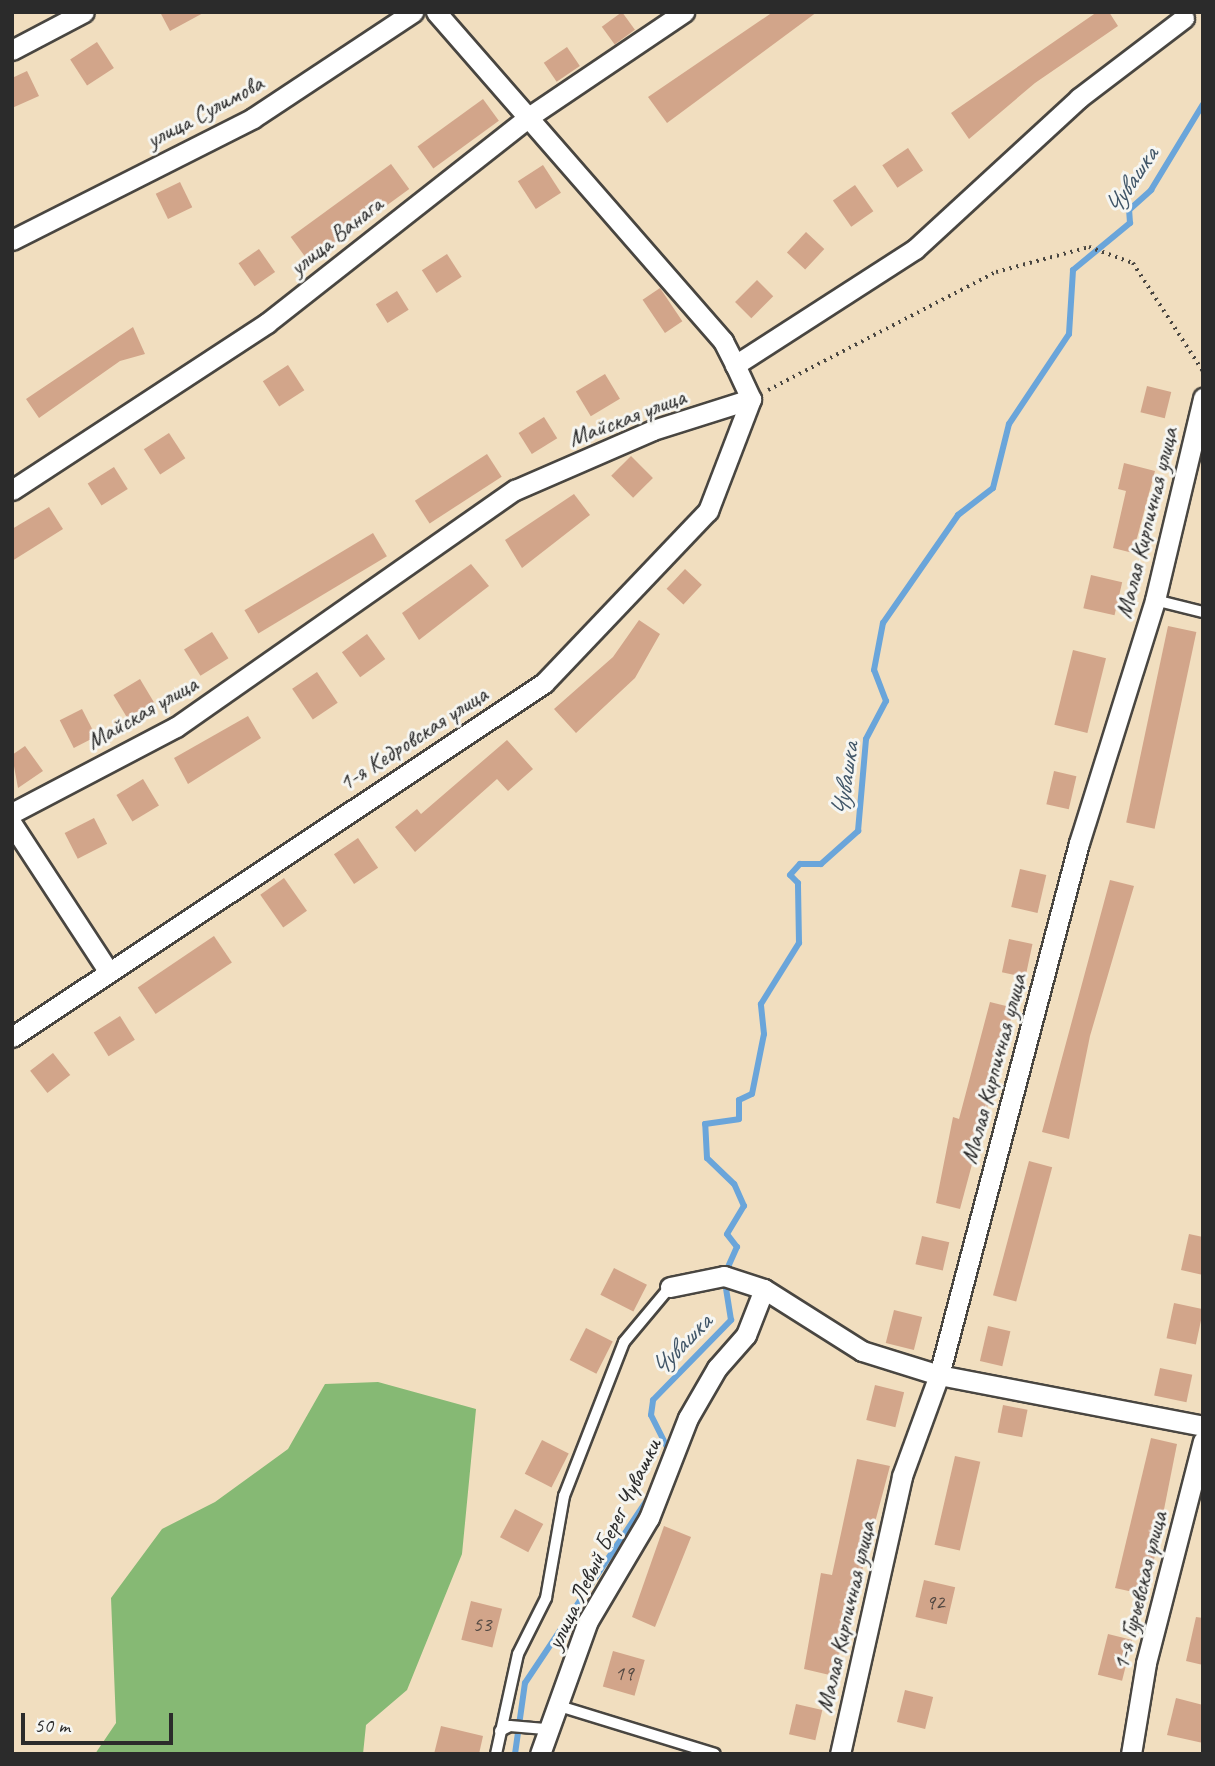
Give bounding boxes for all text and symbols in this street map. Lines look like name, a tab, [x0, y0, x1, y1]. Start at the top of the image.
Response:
street label: улица Сулимова	[140, 69, 270, 155]
water label: Чувашка	[1097, 141, 1165, 221]
street label: улица Ванага	[284, 190, 388, 282]
street label: Майская улица	[564, 382, 690, 454]
street label: Малая Кирпичная улица	[1109, 424, 1185, 622]
street label: Майская улица	[81, 669, 203, 757]
street label: 1-я Кедровская улица	[333, 680, 493, 798]
water label: Чувашка	[824, 741, 866, 819]
street label: Малая Кирпичная улица	[954, 970, 1034, 1168]
water label: Чувашка	[644, 1307, 718, 1383]
street label: улица Левый Берег Чувашки	[542, 1436, 666, 1652]
street label: 1-я Гурьевская улица	[1106, 1508, 1174, 1674]
street label: Малая Кирпичная улица	[810, 1517, 882, 1717]
house number: 92	[926, 1589, 944, 1615]
house number: 53	[473, 1611, 491, 1637]
house number: 19	[615, 1660, 633, 1686]
scale bar	[24, 1700, 177, 1744]
text: 50 m	[34, 1712, 70, 1738]

